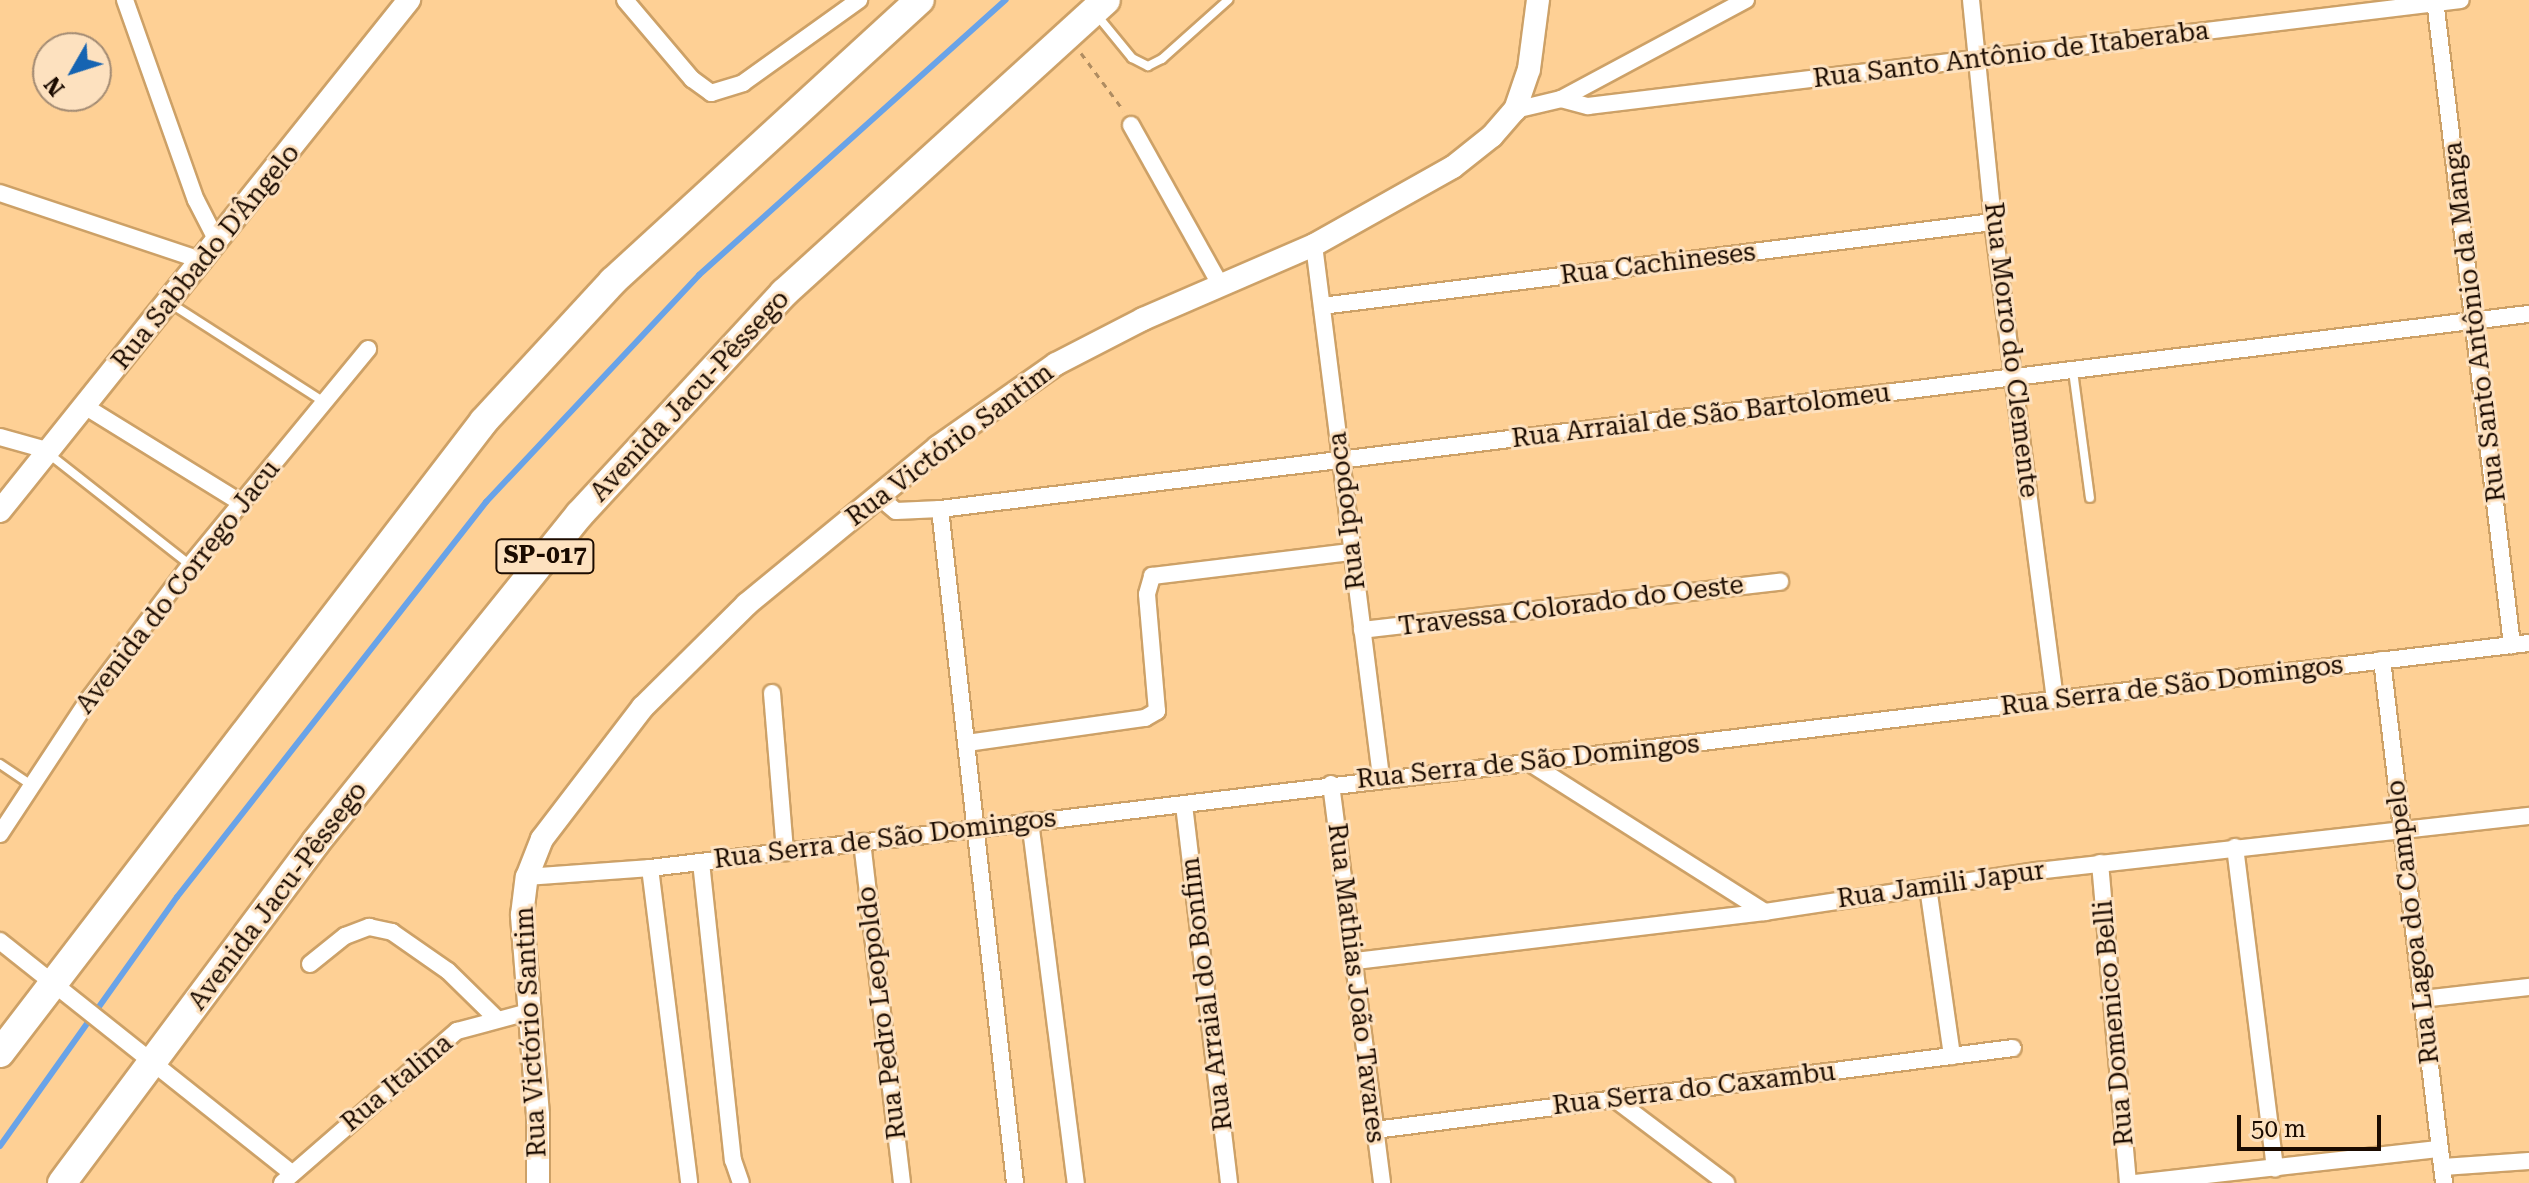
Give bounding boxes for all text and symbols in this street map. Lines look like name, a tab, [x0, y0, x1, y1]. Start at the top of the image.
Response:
street label: Rua Santo Antônio de Itaberaba	[1811, 15, 2211, 95]
north arrow	[32, 32, 112, 112]
text: N	[39, 72, 70, 101]
street label: Rua Sabbado D'Ângelo	[105, 138, 307, 376]
street label: Rua Santo Antônio da Manga	[2437, 140, 2513, 504]
street label: Rua Morro do Clemente	[1977, 201, 2045, 499]
street label: Rua Cachineses	[1559, 237, 1757, 291]
street label: Avenida Jacu-Pêssego	[584, 284, 796, 508]
street label: Rua Victório Santim	[840, 357, 1060, 533]
street label: Rua Arraial de São Bartolomeu	[1510, 377, 1892, 455]
street label: Rua Ipopoca	[1322, 430, 1372, 592]
street label: Avenida do Corrego Jacu	[69, 454, 287, 720]
road number: SP-017	[495, 536, 595, 576]
street label: Travessa Colorado do Oeste	[1397, 569, 1745, 643]
street label: Rua Serra de São Domingos	[1999, 650, 2345, 722]
street label: Rua Serra de São Domingos	[1355, 728, 1701, 796]
street label: Avenida Jacu-Pêssego	[182, 776, 374, 1016]
street label: Rua Lagoa do Campelo	[2380, 778, 2446, 1066]
street label: Rua Serra de São Domingos	[712, 803, 1058, 875]
street label: Rua Mathias João Tavares	[1321, 821, 1391, 1145]
street label: Rua Arraial do Bonfim	[1175, 855, 1239, 1133]
street label: Rua Jamili Japur	[1835, 855, 2047, 915]
street label: Rua Pedro Leopoldo	[851, 885, 913, 1141]
street label: Rua Domenico Belli	[2088, 899, 2140, 1147]
street label: Rua Victório Santim	[509, 906, 553, 1158]
street label: Rua Italina	[335, 1028, 459, 1138]
street label: Rua Serra do Caxambu	[1551, 1056, 1837, 1122]
scale bar	[2241, 1099, 2385, 1149]
text: 50 m	[2251, 1115, 2306, 1143]

